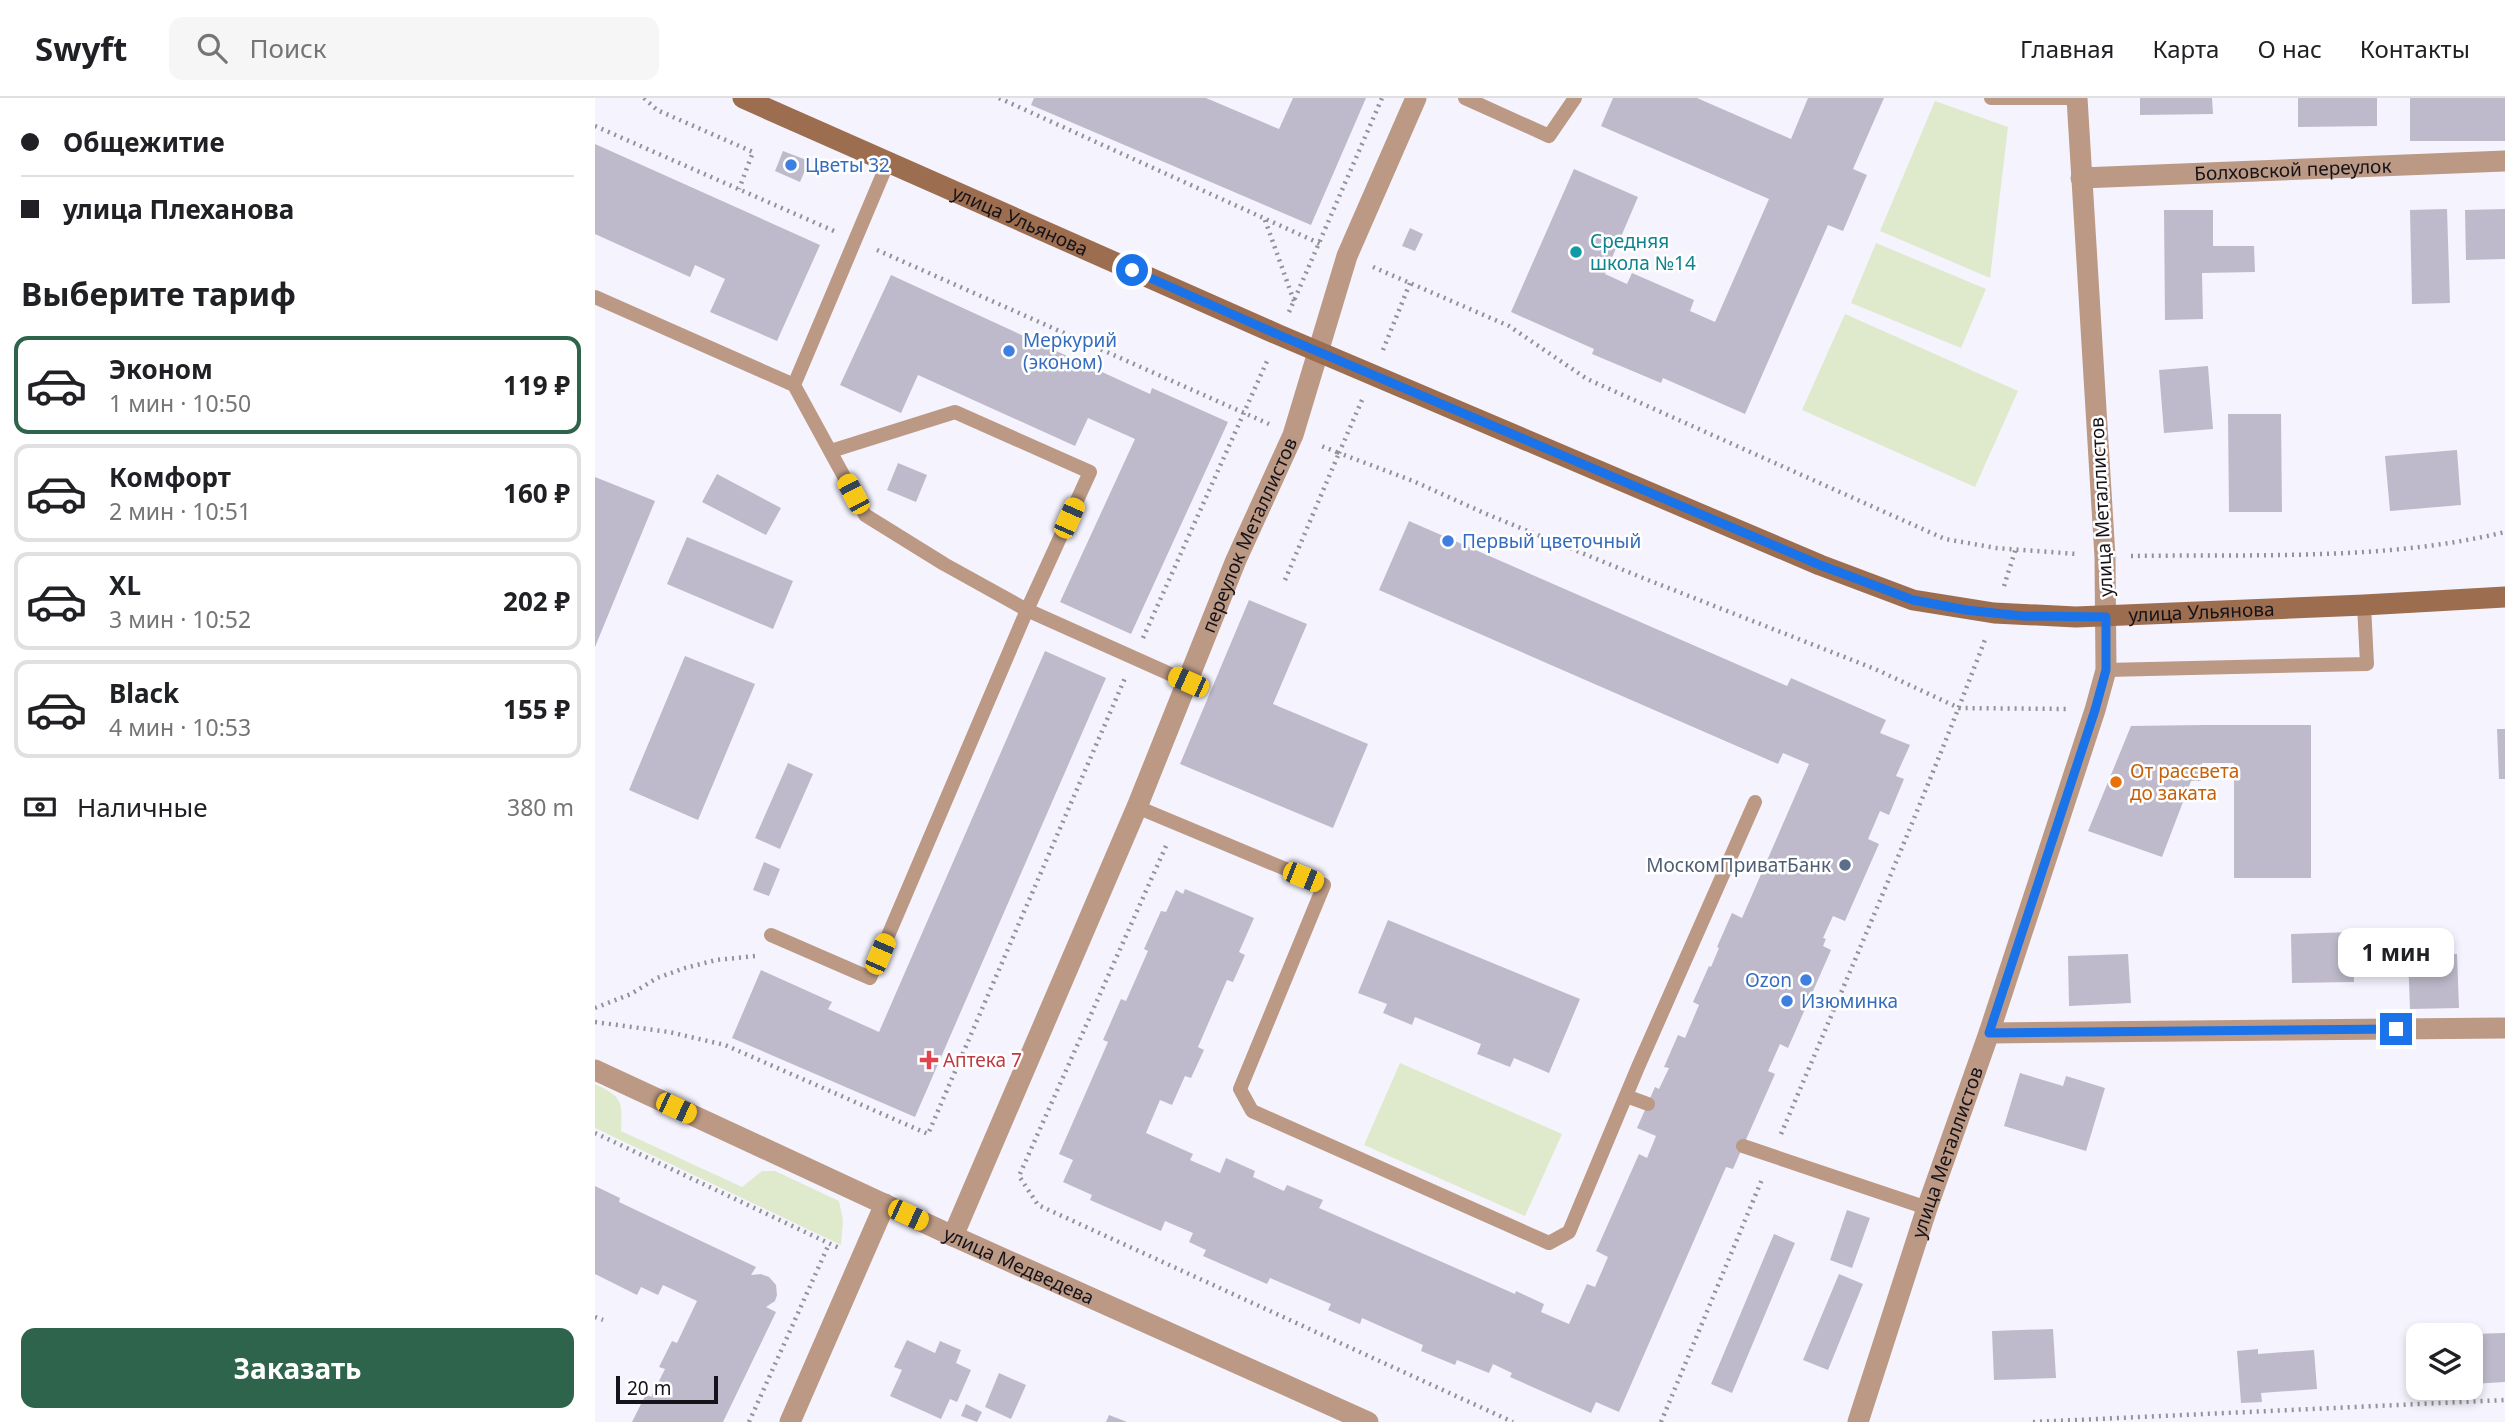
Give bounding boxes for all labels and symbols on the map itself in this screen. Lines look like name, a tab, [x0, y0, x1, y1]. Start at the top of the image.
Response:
place label: Цветы 32	[805, 152, 890, 178]
street label: Болховской переулок	[2194, 153, 2392, 186]
marker: Цветы 32	[783, 157, 799, 173]
street label: улица Ульянова	[948, 179, 1092, 262]
place label: Средняя школа №14	[1590, 228, 1696, 276]
marker: Средняя школа №14	[1568, 244, 1584, 260]
route start	[1116, 254, 1148, 286]
place label: Меркурий (эконом)	[1023, 327, 1117, 375]
marker: Меркурий (эконом)	[1001, 343, 1017, 359]
street label: улица Металлистов	[2083, 417, 2119, 597]
street label: переулок Металлистов	[1195, 433, 1303, 637]
car	[834, 471, 873, 517]
car	[1051, 495, 1088, 541]
place label: Первый цветочный	[1462, 528, 1641, 554]
marker: Первый цветочный	[1440, 533, 1456, 549]
street label: улица Ульянова	[2128, 596, 2275, 628]
car	[1165, 664, 1212, 700]
place label: От рассвета до заката	[2130, 758, 2239, 806]
marker: От рассвета до заката	[2108, 774, 2124, 790]
place label: МоскомПриватБанк	[1646, 852, 1831, 878]
marker: МоскомПриватБанк	[1837, 857, 1853, 873]
car	[1280, 859, 1327, 895]
callout: 1 мин	[2338, 928, 2454, 976]
car	[863, 931, 898, 977]
place label: Ozon	[1745, 967, 1792, 993]
marker: Ozon	[1798, 972, 1814, 988]
place label: Изюминка	[1801, 988, 1898, 1014]
marker: Изюминка	[1779, 993, 1795, 1009]
route end	[2380, 1013, 2412, 1045]
place label: Аптека 7	[943, 1047, 1022, 1073]
marker: Аптека 7	[921, 1052, 937, 1068]
street label: улица Металлистов	[1905, 1063, 1989, 1241]
car	[653, 1090, 700, 1126]
car	[885, 1197, 932, 1233]
street label: улица Медведева	[940, 1221, 1098, 1311]
scale bar	[616, 1373, 717, 1405]

